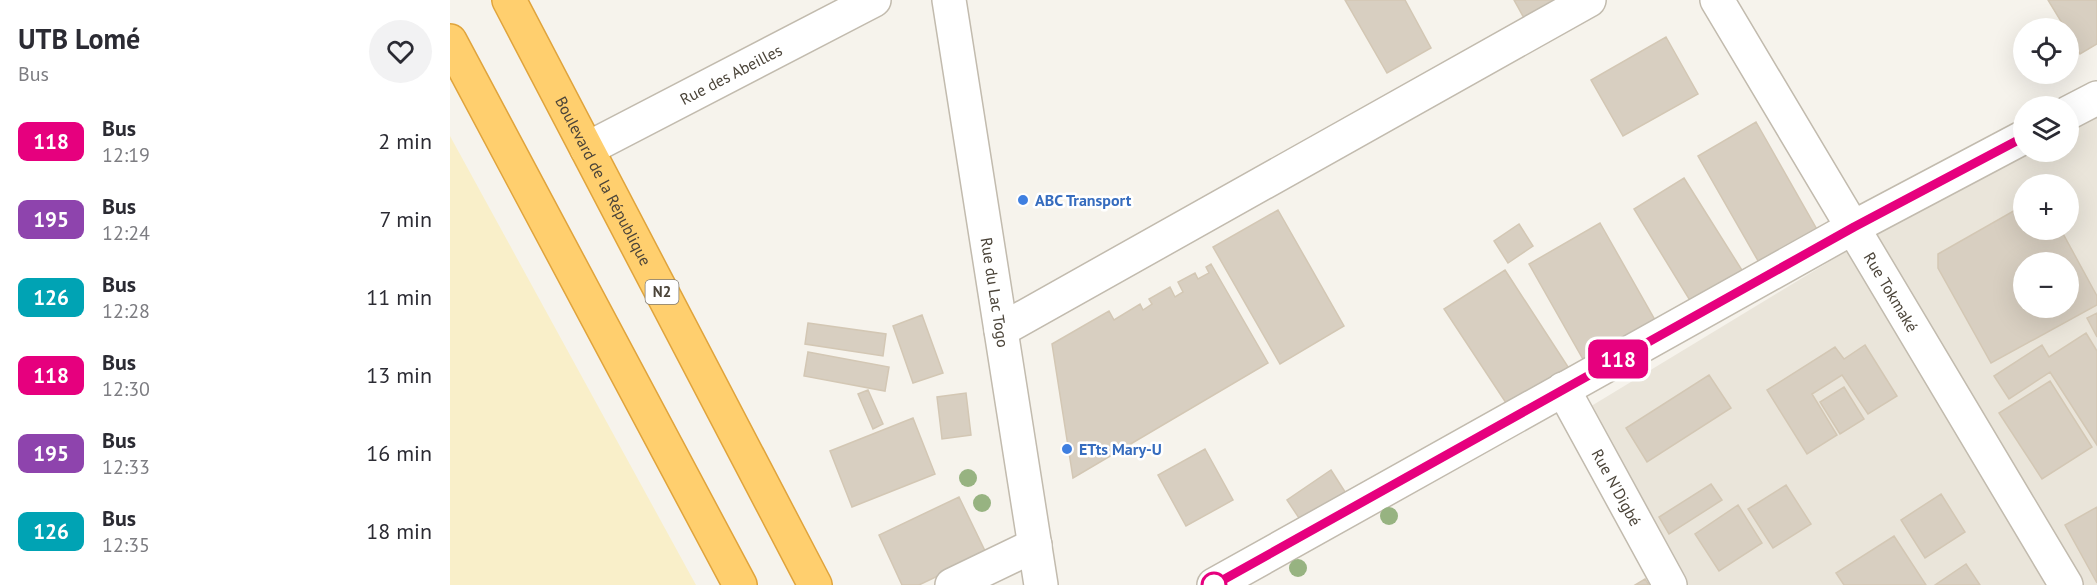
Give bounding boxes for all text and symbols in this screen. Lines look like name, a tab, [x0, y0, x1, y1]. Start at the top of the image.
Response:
map controls	[2013, 18, 2079, 318]
button: locate	[2013, 18, 2079, 84]
text: UTB Lomé	[18, 20, 140, 57]
button: heart	[369, 20, 432, 83]
street label: Rue des Abeilles	[676, 39, 785, 109]
text: Bus	[18, 61, 49, 87]
street label: Boulevard de la République	[551, 93, 656, 269]
button: layers	[2013, 96, 2079, 162]
text: Bus	[102, 114, 136, 142]
text: 2 min	[378, 127, 432, 155]
text: 118	[33, 128, 69, 155]
text: 12:19	[102, 142, 150, 168]
button: +	[2013, 174, 2079, 240]
place label: ABC Transport	[1035, 190, 1132, 210]
text: Bus	[102, 192, 136, 220]
marker: ABC Transport	[1016, 193, 1030, 207]
text: 7 min	[380, 205, 432, 233]
text: 195	[33, 206, 69, 233]
text: 12:24	[102, 220, 150, 246]
street label: Rue du Lac Togo	[976, 236, 1013, 349]
street label: Rue Tokmaké	[1860, 248, 1923, 336]
button: −	[2013, 252, 2079, 318]
text: Bus	[102, 270, 136, 298]
road number: N2	[646, 280, 678, 304]
text: 11 min	[366, 283, 432, 311]
text: 126	[33, 284, 69, 311]
text: 12:28	[102, 298, 150, 324]
line badge: 118	[1584, 340, 1652, 378]
text: 118	[1600, 346, 1636, 373]
text: Bus	[102, 348, 136, 376]
text: 13 min	[366, 361, 432, 389]
text: 118	[33, 362, 69, 389]
text: 12:30	[102, 376, 150, 402]
text: Bus	[102, 426, 136, 454]
text: 16 min	[366, 439, 432, 467]
place label: ETts Mary-U	[1079, 439, 1162, 459]
text: 195	[33, 440, 69, 467]
marker: ETts Mary-U	[1060, 442, 1074, 456]
street label: Rue N'Digbé	[1588, 445, 1646, 529]
text: 12:33	[102, 454, 150, 480]
text: Bus	[102, 504, 136, 532]
text: 18 min	[366, 517, 432, 545]
text: 126	[33, 518, 69, 545]
text: 12:35	[102, 532, 150, 558]
unlabelled marker	[1201, 572, 1227, 585]

